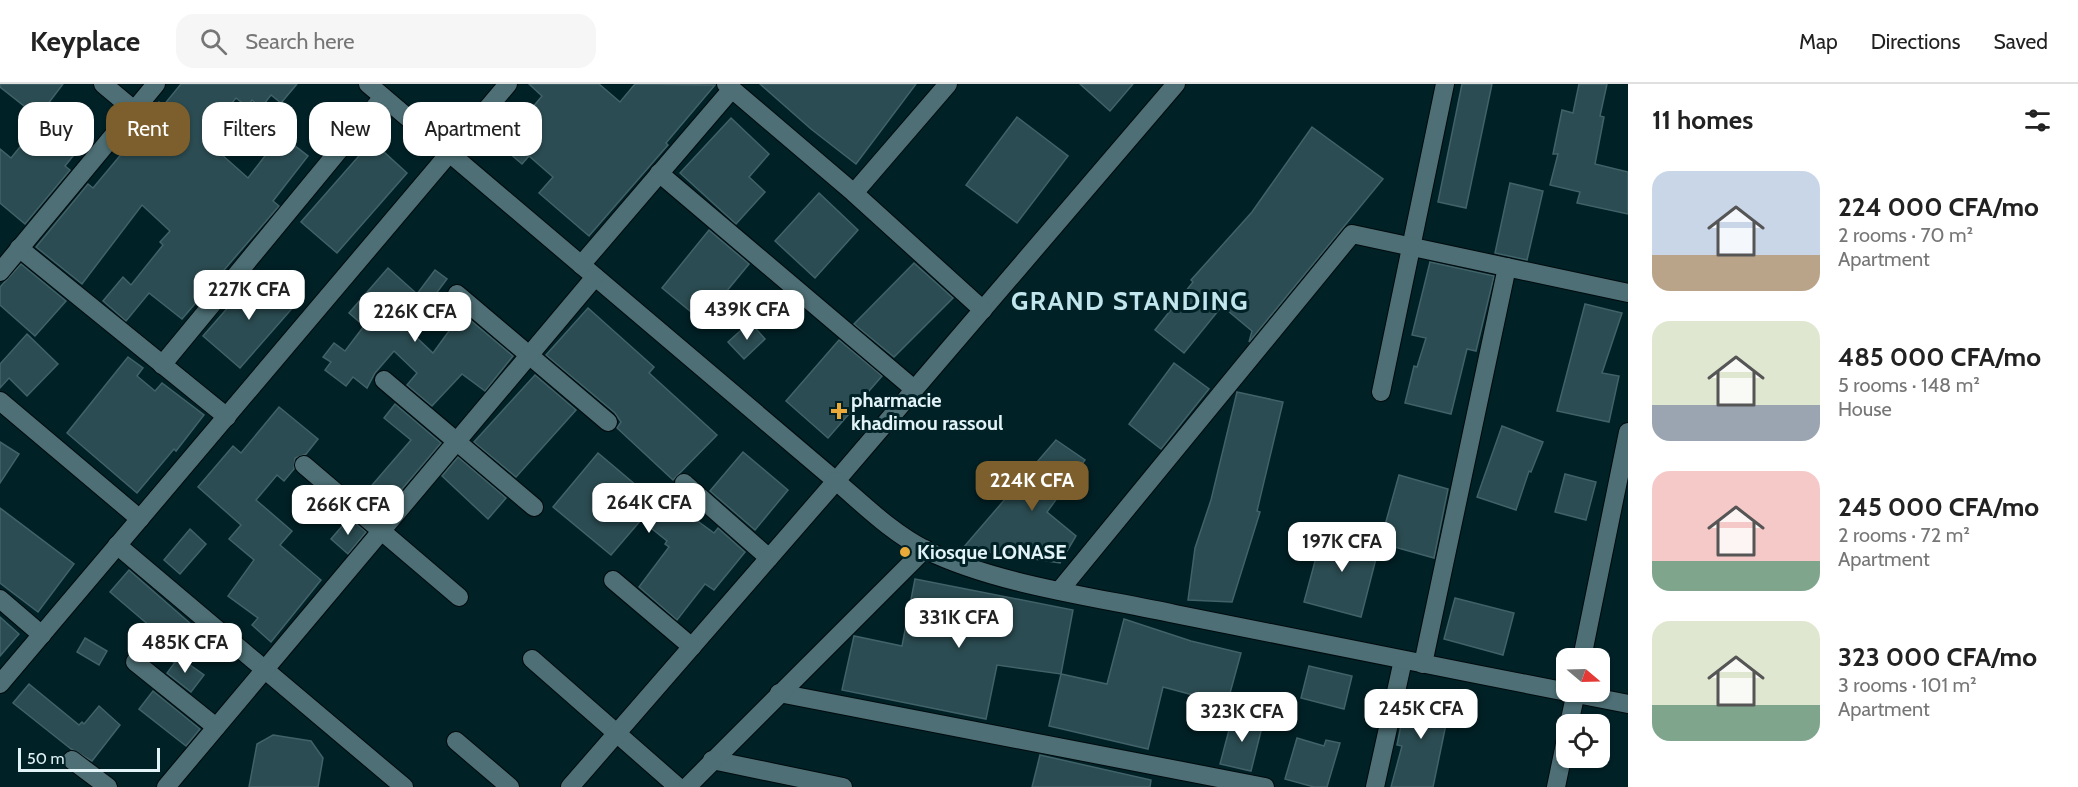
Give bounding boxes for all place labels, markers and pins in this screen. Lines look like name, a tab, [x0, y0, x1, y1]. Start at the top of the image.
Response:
pin: 227K CFA	[187, 270, 311, 321]
pin: 439K CFA	[685, 290, 809, 341]
pin: 226K CFA	[353, 292, 477, 343]
place label: pharmacie khadimou rassoul	[851, 388, 1003, 435]
marker: pharmacie khadimou rassoul	[832, 404, 846, 418]
pin: 224K CFA	[970, 461, 1094, 512]
pin: 264K CFA	[587, 483, 711, 534]
pin: 266K CFA	[286, 485, 410, 536]
pin: 197K CFA	[1280, 522, 1404, 573]
place label: Kiosque LONASE	[917, 540, 1067, 564]
marker: Kiosque LONASE	[898, 545, 912, 559]
pin: 331K CFA	[897, 598, 1021, 649]
pin: 485K CFA	[123, 623, 247, 674]
pin: 245K CFA	[1359, 689, 1483, 740]
pin: 323K CFA	[1180, 692, 1304, 743]

